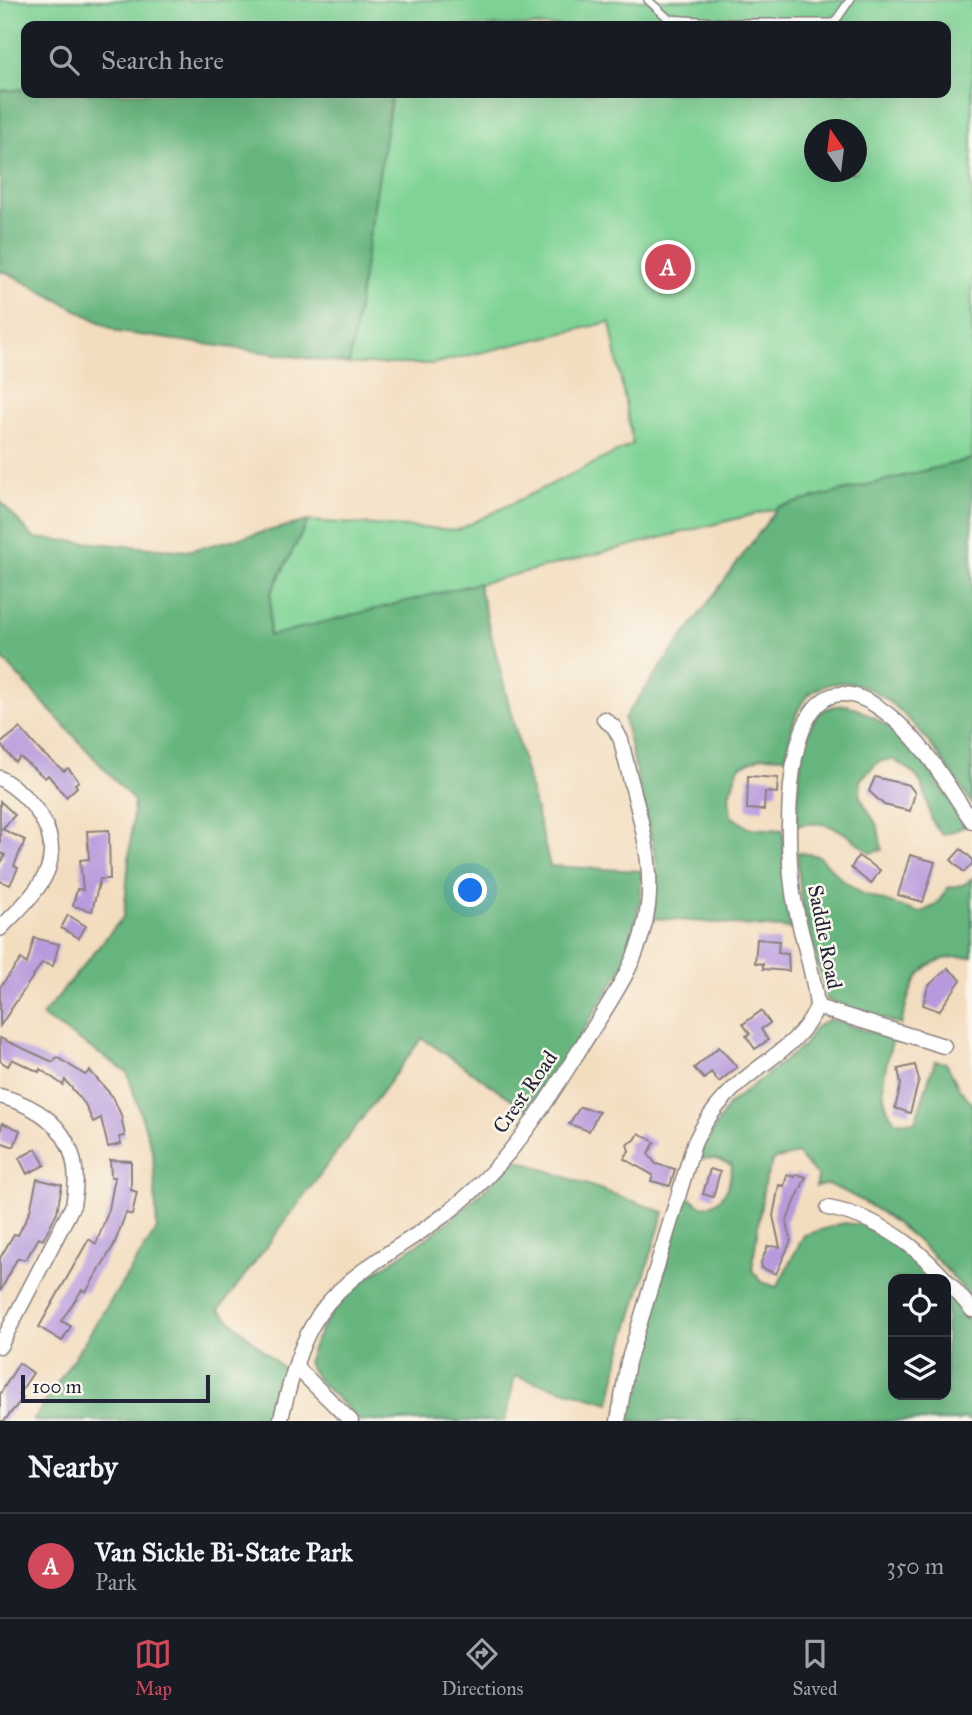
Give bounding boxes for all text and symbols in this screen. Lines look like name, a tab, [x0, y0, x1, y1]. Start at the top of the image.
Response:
search box	[21, 21, 951, 98]
icon: search	[45, 41, 83, 79]
text: Search here	[101, 44, 224, 76]
north arrow	[804, 119, 867, 182]
pin: A	[645, 241, 691, 293]
your location	[453, 873, 487, 907]
street label: Saddle Road	[802, 883, 848, 992]
street label: Crest Road	[487, 1045, 563, 1138]
map controls	[888, 1274, 951, 1400]
button: locate	[888, 1274, 951, 1337]
button: layers	[888, 1337, 951, 1400]
scale bar	[21, 1372, 210, 1404]
text: 100 m	[32, 1375, 82, 1398]
text: Nearby	[28, 1449, 118, 1485]
text: Van Sickle Bi-State Park	[95, 1536, 353, 1568]
text: A	[43, 1552, 59, 1580]
text: 350 m	[886, 1552, 944, 1580]
text: Park	[95, 1568, 137, 1596]
tab: Map	[134, 1635, 172, 1700]
tab: Directions	[441, 1635, 523, 1700]
tab: Saved	[792, 1635, 838, 1700]

